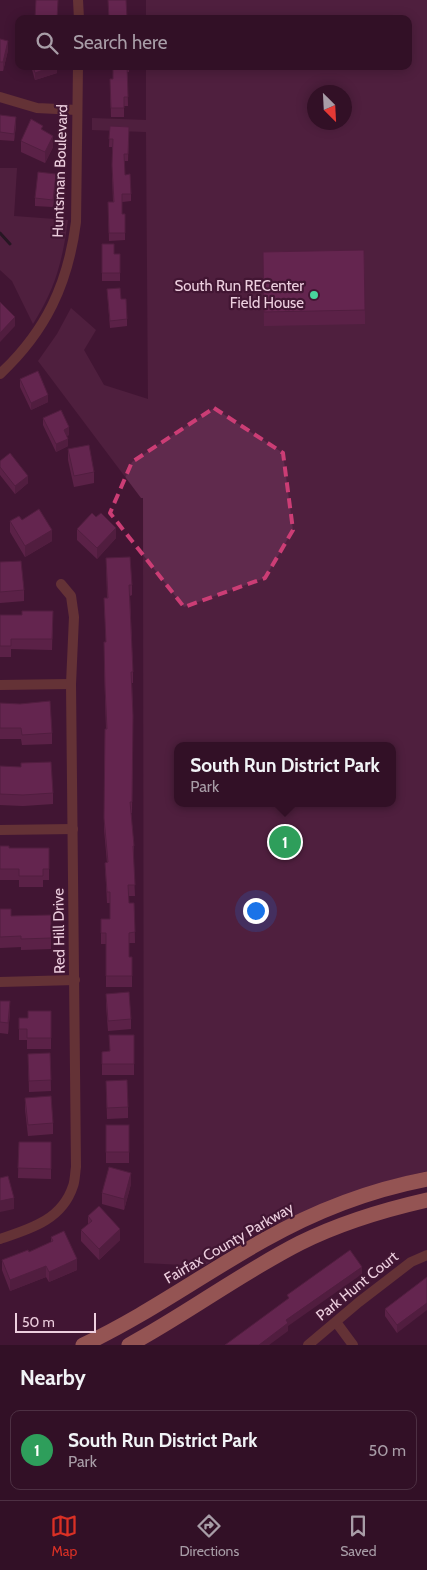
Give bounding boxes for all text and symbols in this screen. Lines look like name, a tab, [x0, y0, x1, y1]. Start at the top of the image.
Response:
search box	[15, 15, 412, 70]
icon: search	[33, 29, 61, 57]
text: Search here	[73, 31, 167, 54]
north arrow	[307, 85, 352, 130]
street label: Huntsman Boulevard	[49, 104, 71, 238]
place label: South Run RECenter Field House	[175, 277, 304, 312]
marker: South Run RECenter Field House	[308, 289, 320, 301]
popup	[174, 742, 396, 807]
text: South Run District Park	[190, 754, 380, 777]
text: Park	[190, 777, 219, 796]
pin: 1	[269, 823, 301, 861]
street label: Red Hill Drive	[49, 888, 69, 974]
your location	[243, 898, 269, 924]
street label: Fairfax County Parkway	[161, 1198, 297, 1287]
street label: Park Hunt Court	[312, 1247, 402, 1325]
scale bar	[15, 1310, 96, 1333]
text: 50 m	[22, 1313, 55, 1331]
text: Nearby	[20, 1365, 86, 1390]
text: South Run District Park	[68, 1429, 258, 1452]
text: 1	[34, 1441, 40, 1460]
text: 50 m	[369, 1441, 406, 1460]
text: Park	[68, 1452, 97, 1471]
tab: Map	[50, 1512, 78, 1560]
tab: Directions	[179, 1512, 239, 1560]
tab: Saved	[340, 1512, 377, 1560]

